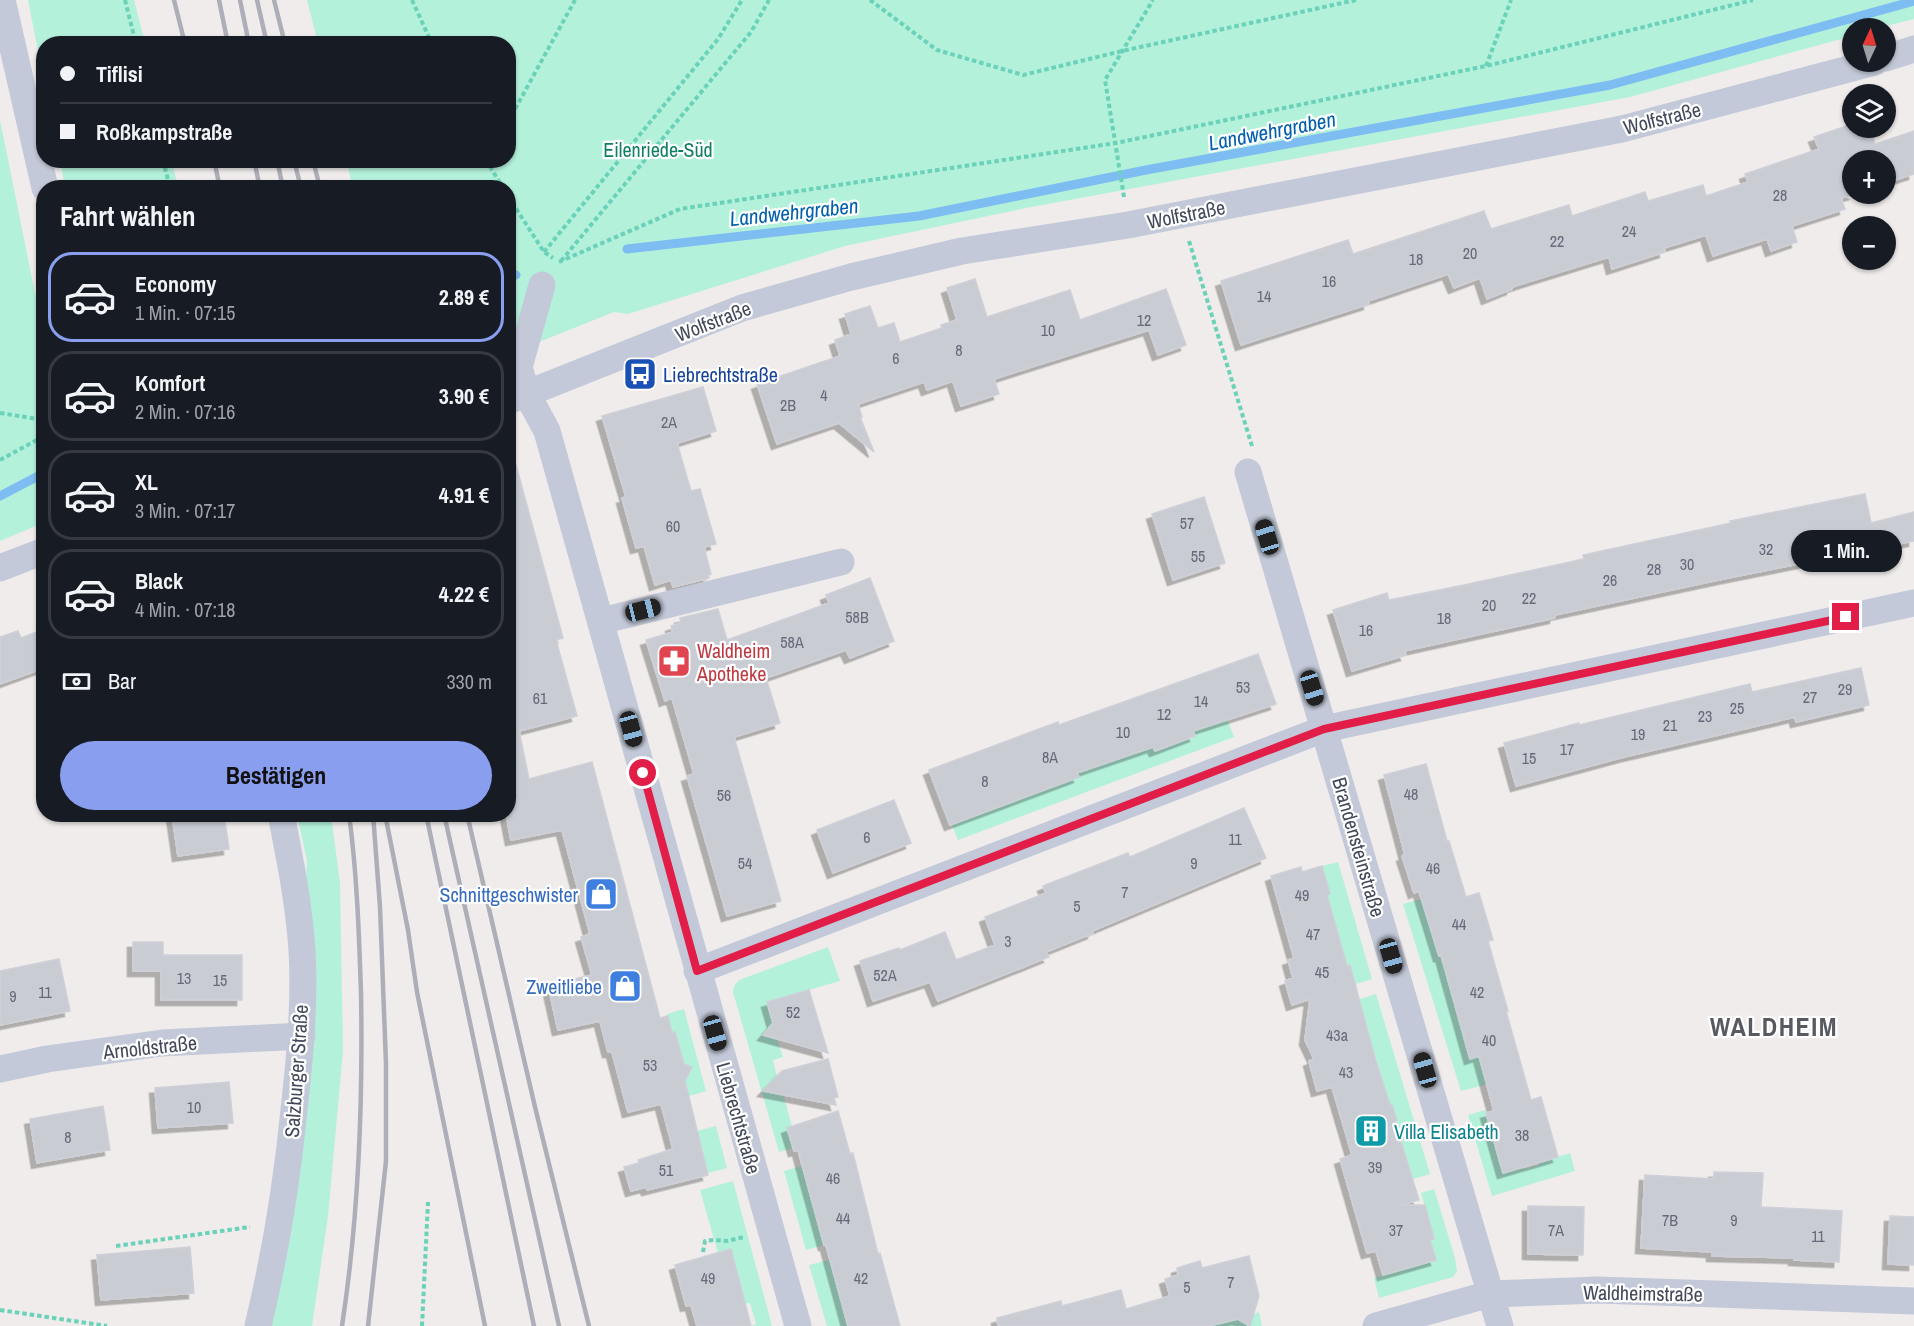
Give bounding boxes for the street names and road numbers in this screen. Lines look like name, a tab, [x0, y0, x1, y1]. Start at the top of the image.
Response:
street label: Wolfstraße	[1620, 95, 1704, 141]
street label: Wolfstraße	[1145, 193, 1227, 235]
street label: Wolfstraße	[671, 294, 755, 348]
street label: Brandensteinstraße	[1326, 774, 1392, 920]
street label: Salzburger Straße	[278, 1004, 314, 1138]
street label: Arnoldstraße	[101, 1029, 198, 1065]
street label: Liebrechtstraße	[710, 1059, 768, 1177]
street label: Waldheimstraße	[1583, 1278, 1703, 1308]

